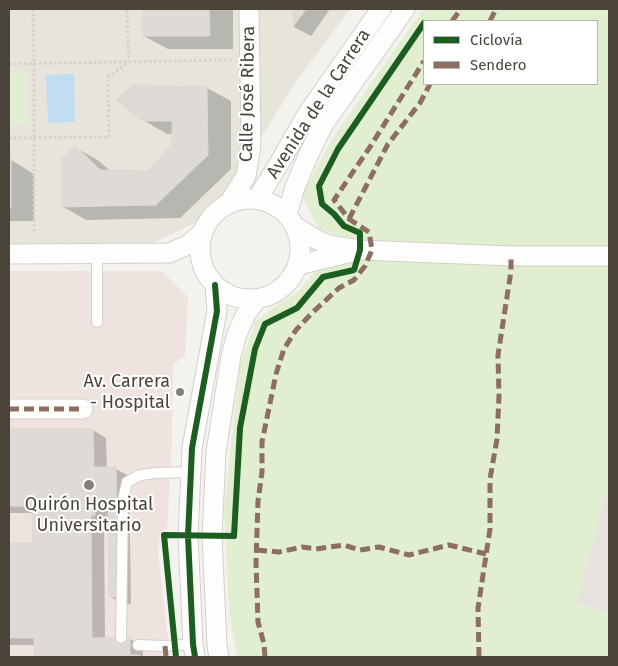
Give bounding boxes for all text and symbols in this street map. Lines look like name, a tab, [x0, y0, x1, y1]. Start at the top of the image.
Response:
legend	[423, 20, 598, 85]
street label: Avenida de la Carrera	[263, 25, 375, 183]
street label: Calle José Ribera	[236, 26, 260, 162]
text: Ciclovía	[470, 31, 523, 49]
text: Sendero	[470, 56, 526, 74]
place label: Av. Carrera - Hospital	[83, 371, 170, 414]
marker: Av. Carrera - Hospital	[174, 386, 186, 398]
marker: Quirón Hospital Universitario	[82, 478, 96, 492]
place label: Quirón Hospital Universitario	[25, 494, 153, 536]

